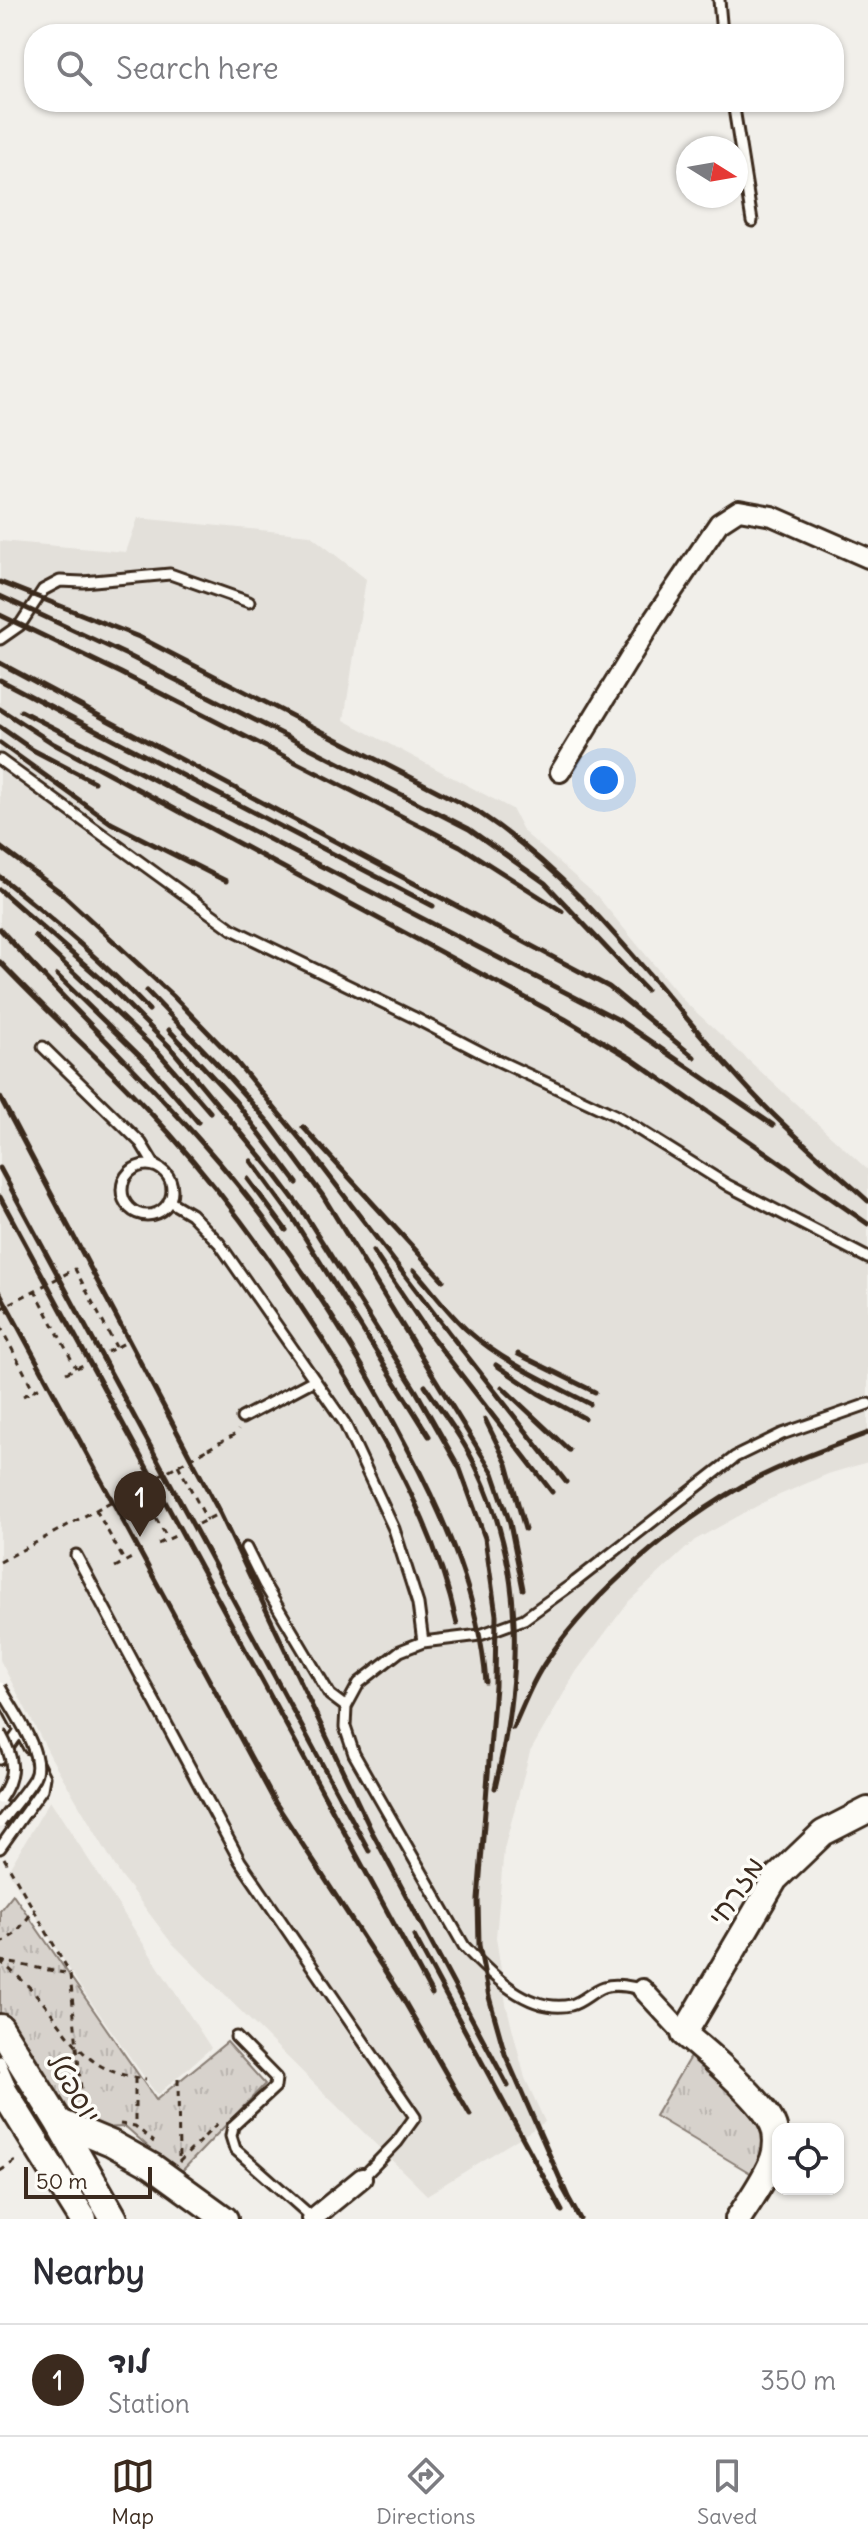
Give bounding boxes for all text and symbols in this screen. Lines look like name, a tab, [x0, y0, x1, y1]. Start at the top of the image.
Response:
search box	[24, 24, 844, 112]
icon: search	[52, 46, 96, 90]
text: Search here	[116, 49, 279, 87]
north arrow	[676, 136, 748, 208]
your location	[584, 760, 624, 800]
pin: 1	[114, 1471, 166, 1537]
street label: מזרחי	[700, 1849, 772, 1933]
street label: יוספטל	[39, 2046, 109, 2130]
map controls	[772, 2123, 844, 2195]
button: locate	[772, 2123, 844, 2195]
scale bar	[24, 2163, 152, 2199]
text: 50 m	[36, 2167, 88, 2195]
text: Nearby	[32, 2250, 145, 2293]
text: לוד	[108, 2343, 149, 2381]
text: 1	[53, 2364, 63, 2397]
text: 350 m	[760, 2364, 836, 2397]
text: Station	[108, 2387, 190, 2420]
tab: Map	[111, 2454, 155, 2530]
tab: Directions	[376, 2454, 476, 2530]
tab: Saved	[697, 2454, 757, 2530]

